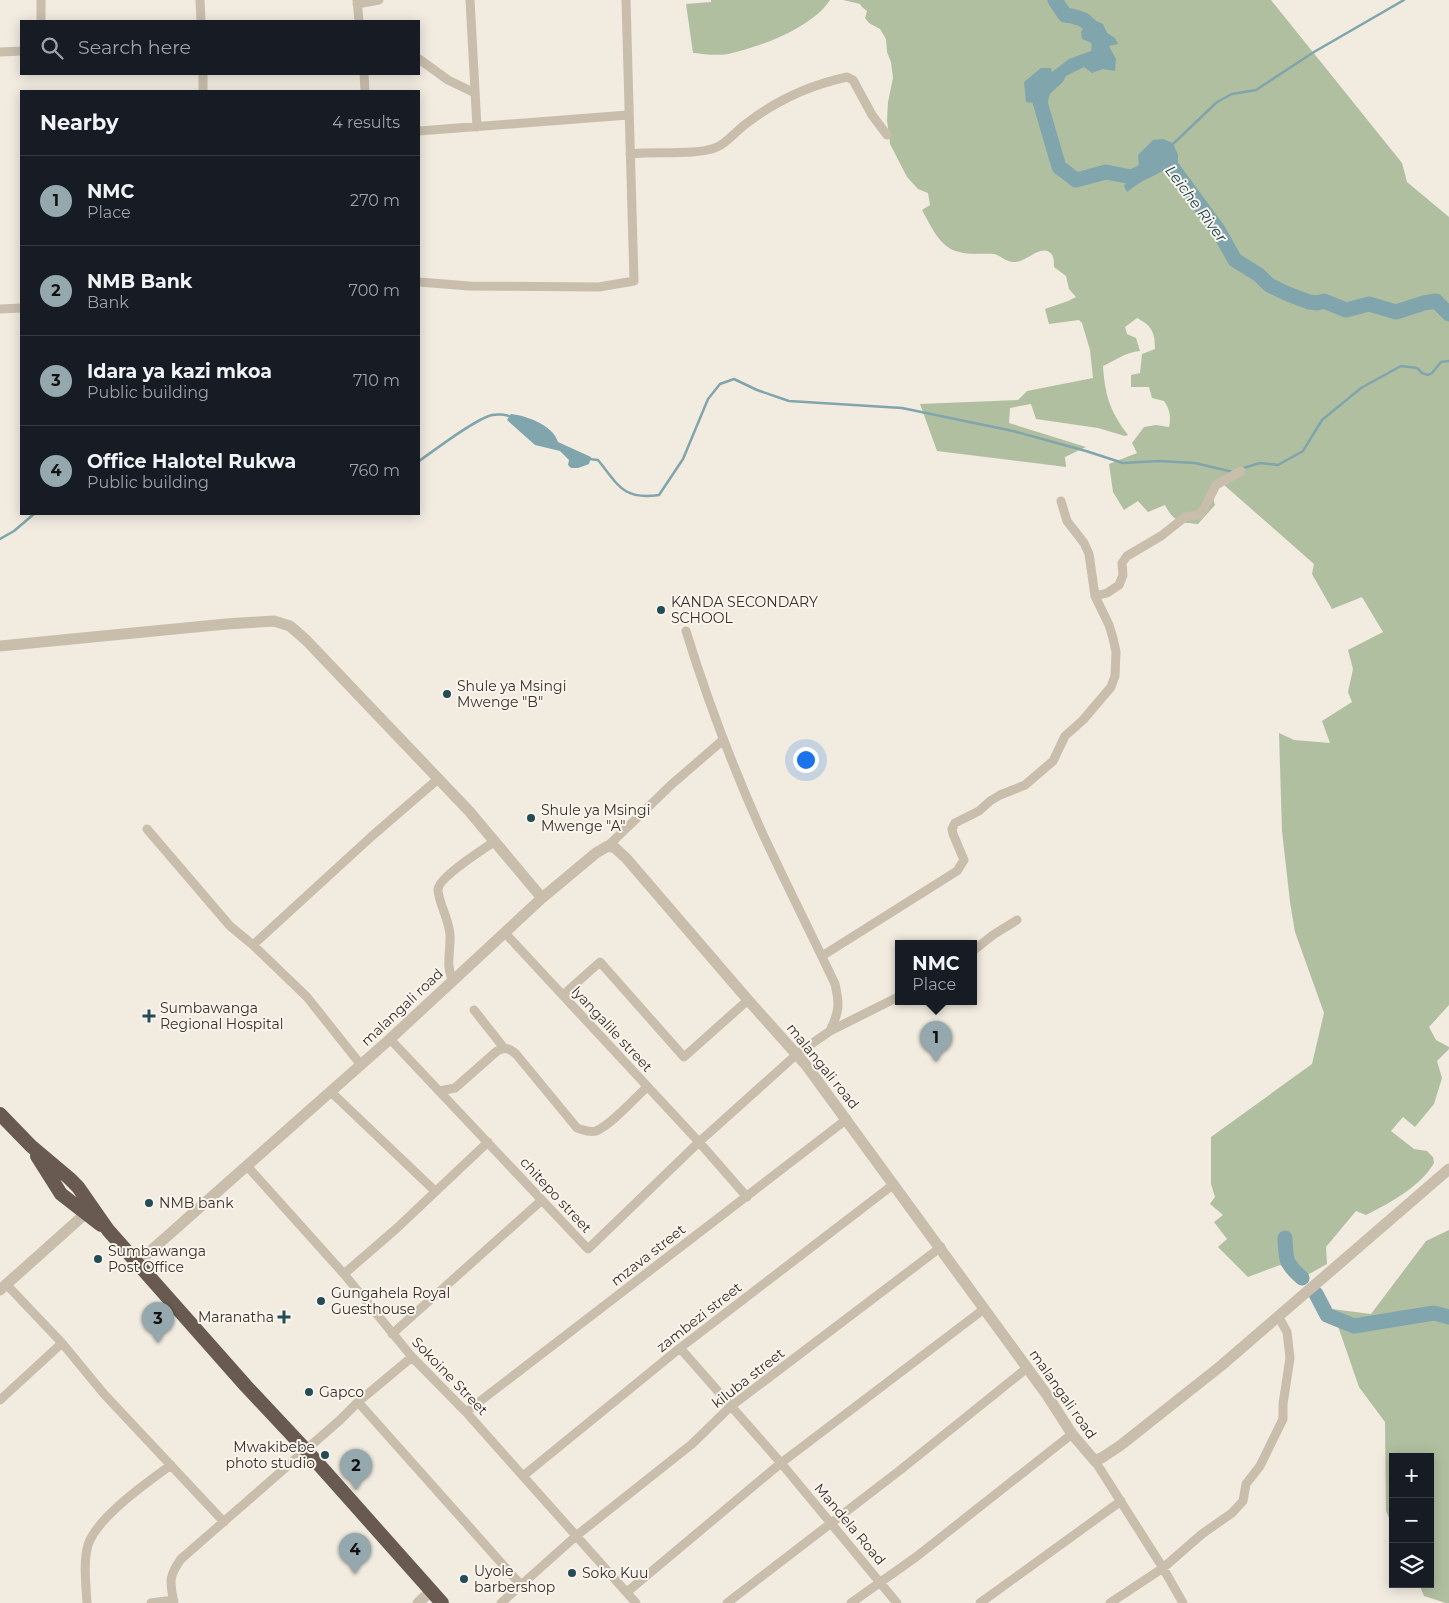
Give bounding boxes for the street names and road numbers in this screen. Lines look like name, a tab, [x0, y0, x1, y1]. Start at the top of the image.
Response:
street label: malangali road	[357, 964, 447, 1050]
street label: lyangalile street	[568, 982, 656, 1076]
street label: malangali road	[783, 1019, 863, 1113]
street label: chitepo street	[516, 1153, 596, 1237]
street label: mzava street	[607, 1220, 689, 1290]
street label: zambezi street	[653, 1278, 745, 1356]
street label: Sokoine Street	[408, 1333, 492, 1419]
street label: kiluba street	[708, 1344, 788, 1412]
street label: malangali road	[1025, 1346, 1101, 1442]
street label: Mandela Road	[811, 1479, 889, 1569]

